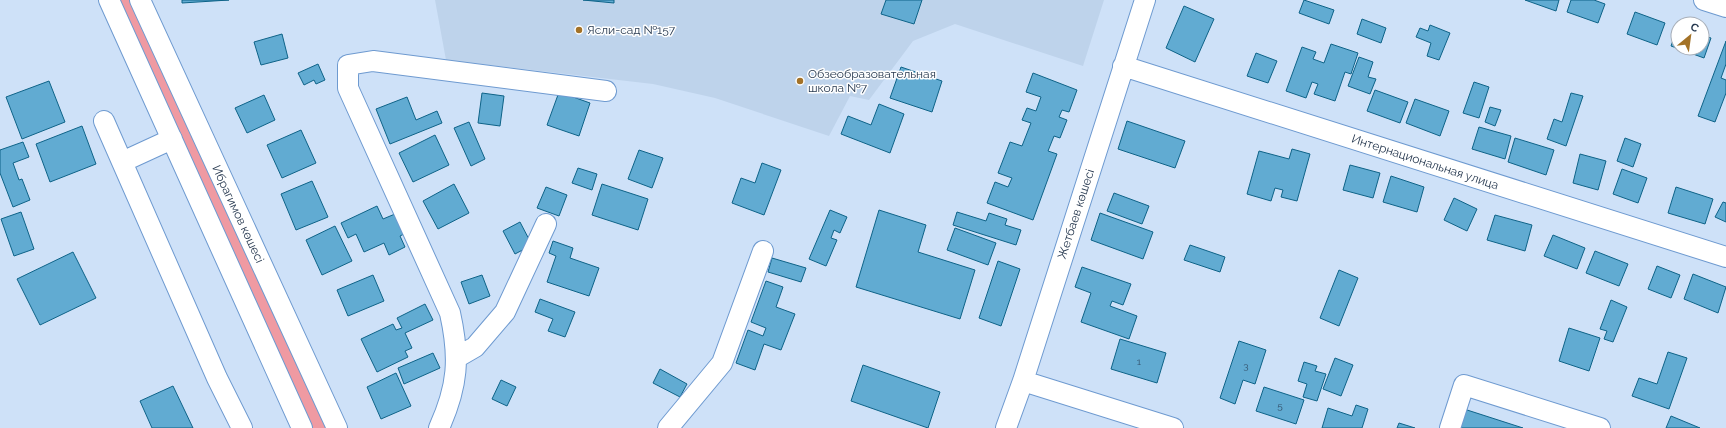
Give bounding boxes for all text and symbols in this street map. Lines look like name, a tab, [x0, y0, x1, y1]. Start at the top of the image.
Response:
north arrow	[1670, 16, 1710, 56]
text: С	[1688, 20, 1701, 35]
place label: Ясли-сад №157	[587, 23, 676, 37]
marker: Ясли-сад №157	[574, 25, 584, 35]
place label: Обзеобразовательная школа №7	[808, 67, 936, 95]
marker: Обзеобразовательная школа №7	[795, 76, 805, 86]
street label: Интернациональная улица	[1350, 132, 1500, 192]
street label: Ибрагимов көшесі	[209, 163, 267, 265]
street label: Жетбаев көшесі	[1055, 167, 1097, 261]
house number: 1	[1137, 356, 1142, 367]
house number: 3	[1243, 360, 1249, 371]
house number: 5	[1277, 400, 1283, 411]

